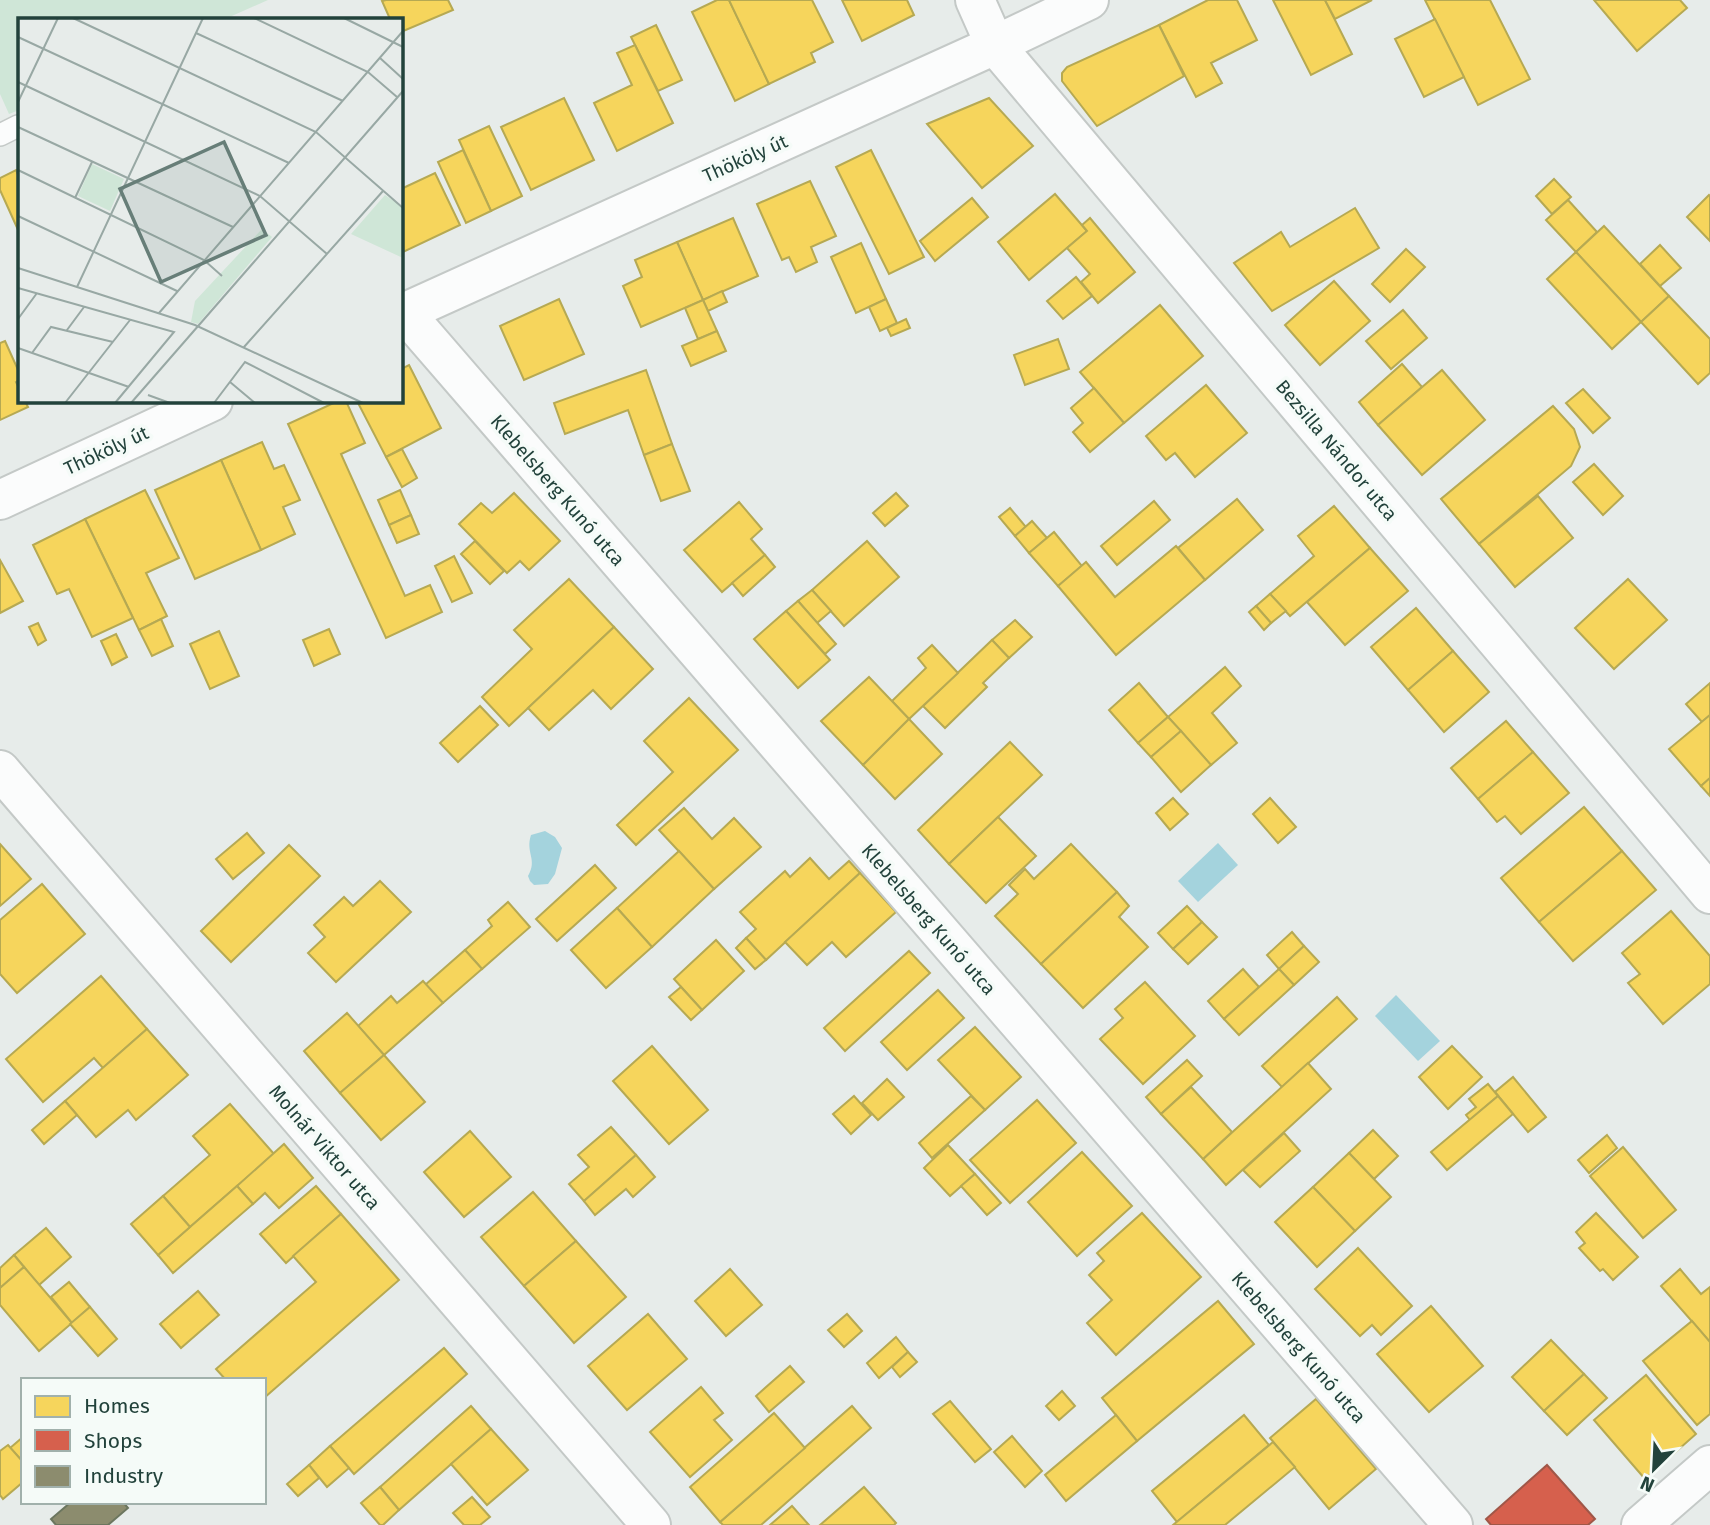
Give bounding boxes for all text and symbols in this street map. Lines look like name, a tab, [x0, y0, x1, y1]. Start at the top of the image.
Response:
inset map	[18, 18, 402, 402]
street label: Thököly út	[699, 130, 791, 187]
street label: Bezsilla Nándor utca	[1271, 375, 1402, 525]
street label: Klebelsberg Kunó utca	[486, 410, 630, 571]
street label: Thököly út	[60, 421, 152, 480]
street label: Klebelsberg Kunó utca	[857, 839, 1001, 1000]
street label: Molnár Viktor utca	[264, 1080, 385, 1214]
street label: Klebelsberg Kunó utca	[1227, 1267, 1371, 1428]
legend	[21, 1378, 266, 1504]
text: Homes	[84, 1393, 150, 1419]
text: Shops	[84, 1428, 142, 1454]
north arrow	[1619, 1434, 1689, 1504]
text: Industry	[84, 1463, 164, 1489]
text: N	[1637, 1471, 1658, 1497]

